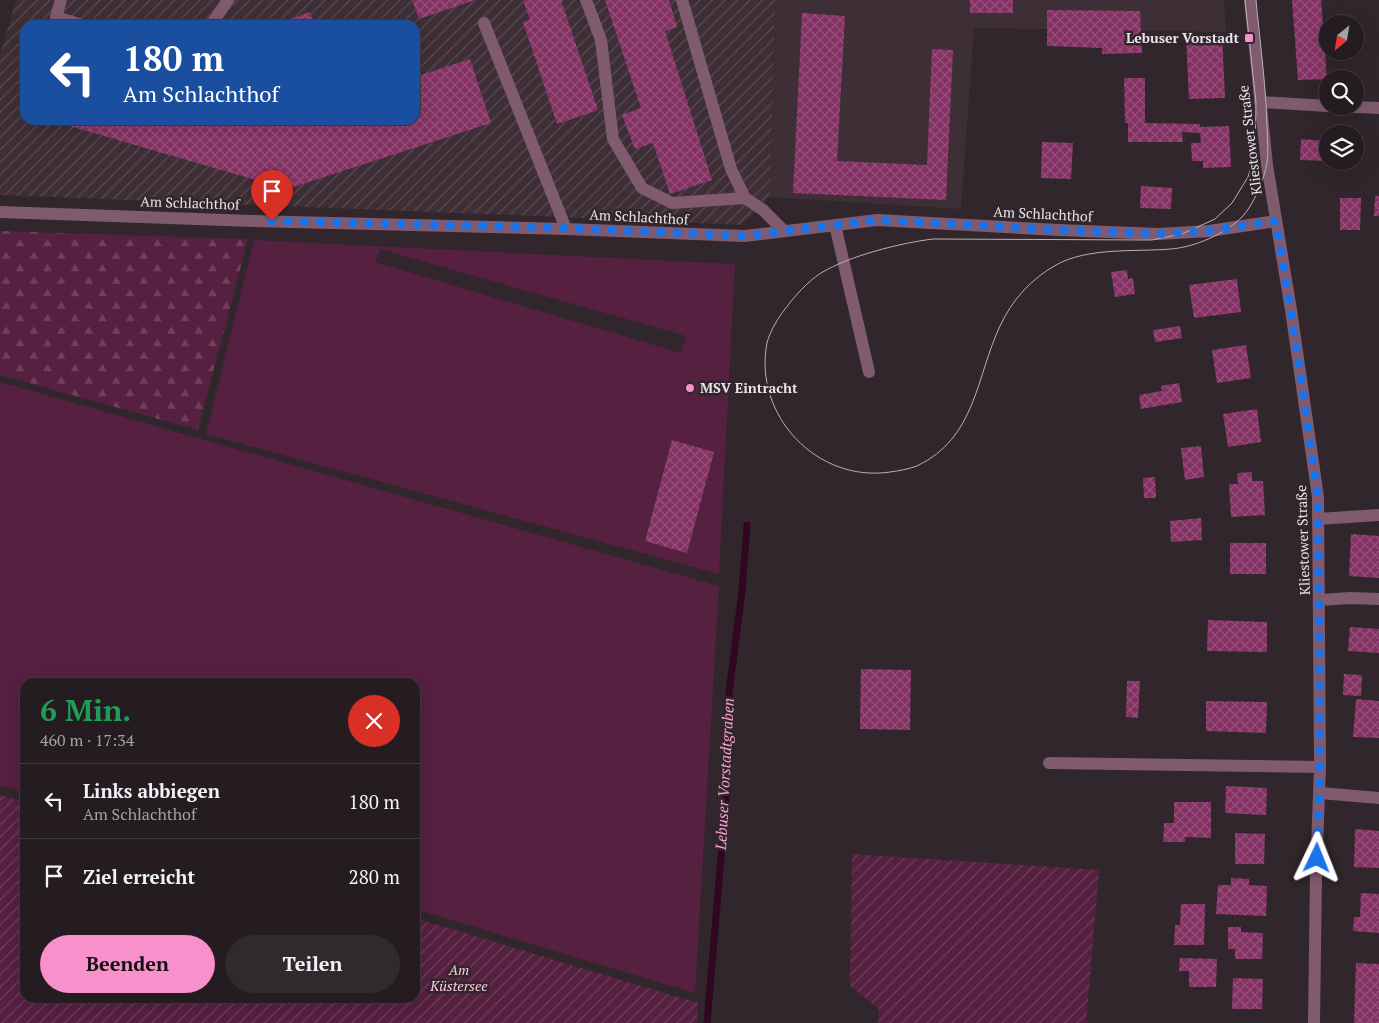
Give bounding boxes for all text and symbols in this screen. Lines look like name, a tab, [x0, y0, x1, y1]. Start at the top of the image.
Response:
north arrow	[1319, 15, 1364, 60]
map controls	[1319, 15, 1364, 170]
place label: Lebuser Vorstadt	[1126, 28, 1239, 47]
marker: Lebuser Vorstadt	[1243, 32, 1255, 44]
text: 180 m	[123, 35, 224, 81]
icon: left	[40, 40, 105, 105]
button: search	[1319, 70, 1364, 115]
text: Am Schlachthof	[123, 79, 279, 108]
street label: Kliestower Straße	[1233, 84, 1266, 196]
button: layers	[1319, 125, 1364, 170]
pin	[251, 170, 293, 221]
icon: arrive	[258, 177, 286, 205]
street label: Am Schlachthof	[140, 191, 241, 214]
street label: Am Schlachthof	[993, 201, 1094, 226]
street label: Am Schlachthof	[589, 204, 690, 229]
place label: MSV Eintracht	[700, 378, 798, 397]
marker: MSV Eintracht	[684, 382, 696, 394]
street label: Kliestower Straße	[1291, 485, 1314, 595]
text: 6 Min.	[40, 690, 131, 730]
button: close	[348, 695, 400, 747]
water label: Lebuser Vorstadtgraben	[710, 697, 738, 852]
text: 460 m · 17:34	[40, 729, 134, 751]
text: Links abbiegen	[83, 778, 220, 803]
icon: left	[40, 787, 68, 815]
text: 180 m	[349, 789, 400, 814]
text: Am Schlachthof	[83, 803, 196, 825]
position arrow	[1290, 831, 1342, 883]
icon: arrive	[40, 862, 68, 890]
text: Ziel erreicht	[83, 864, 195, 889]
text: 280 m	[349, 864, 400, 889]
button: Beenden	[40, 935, 215, 993]
button: Teilen	[225, 935, 400, 993]
park label: Am Küstersee	[429, 960, 488, 995]

